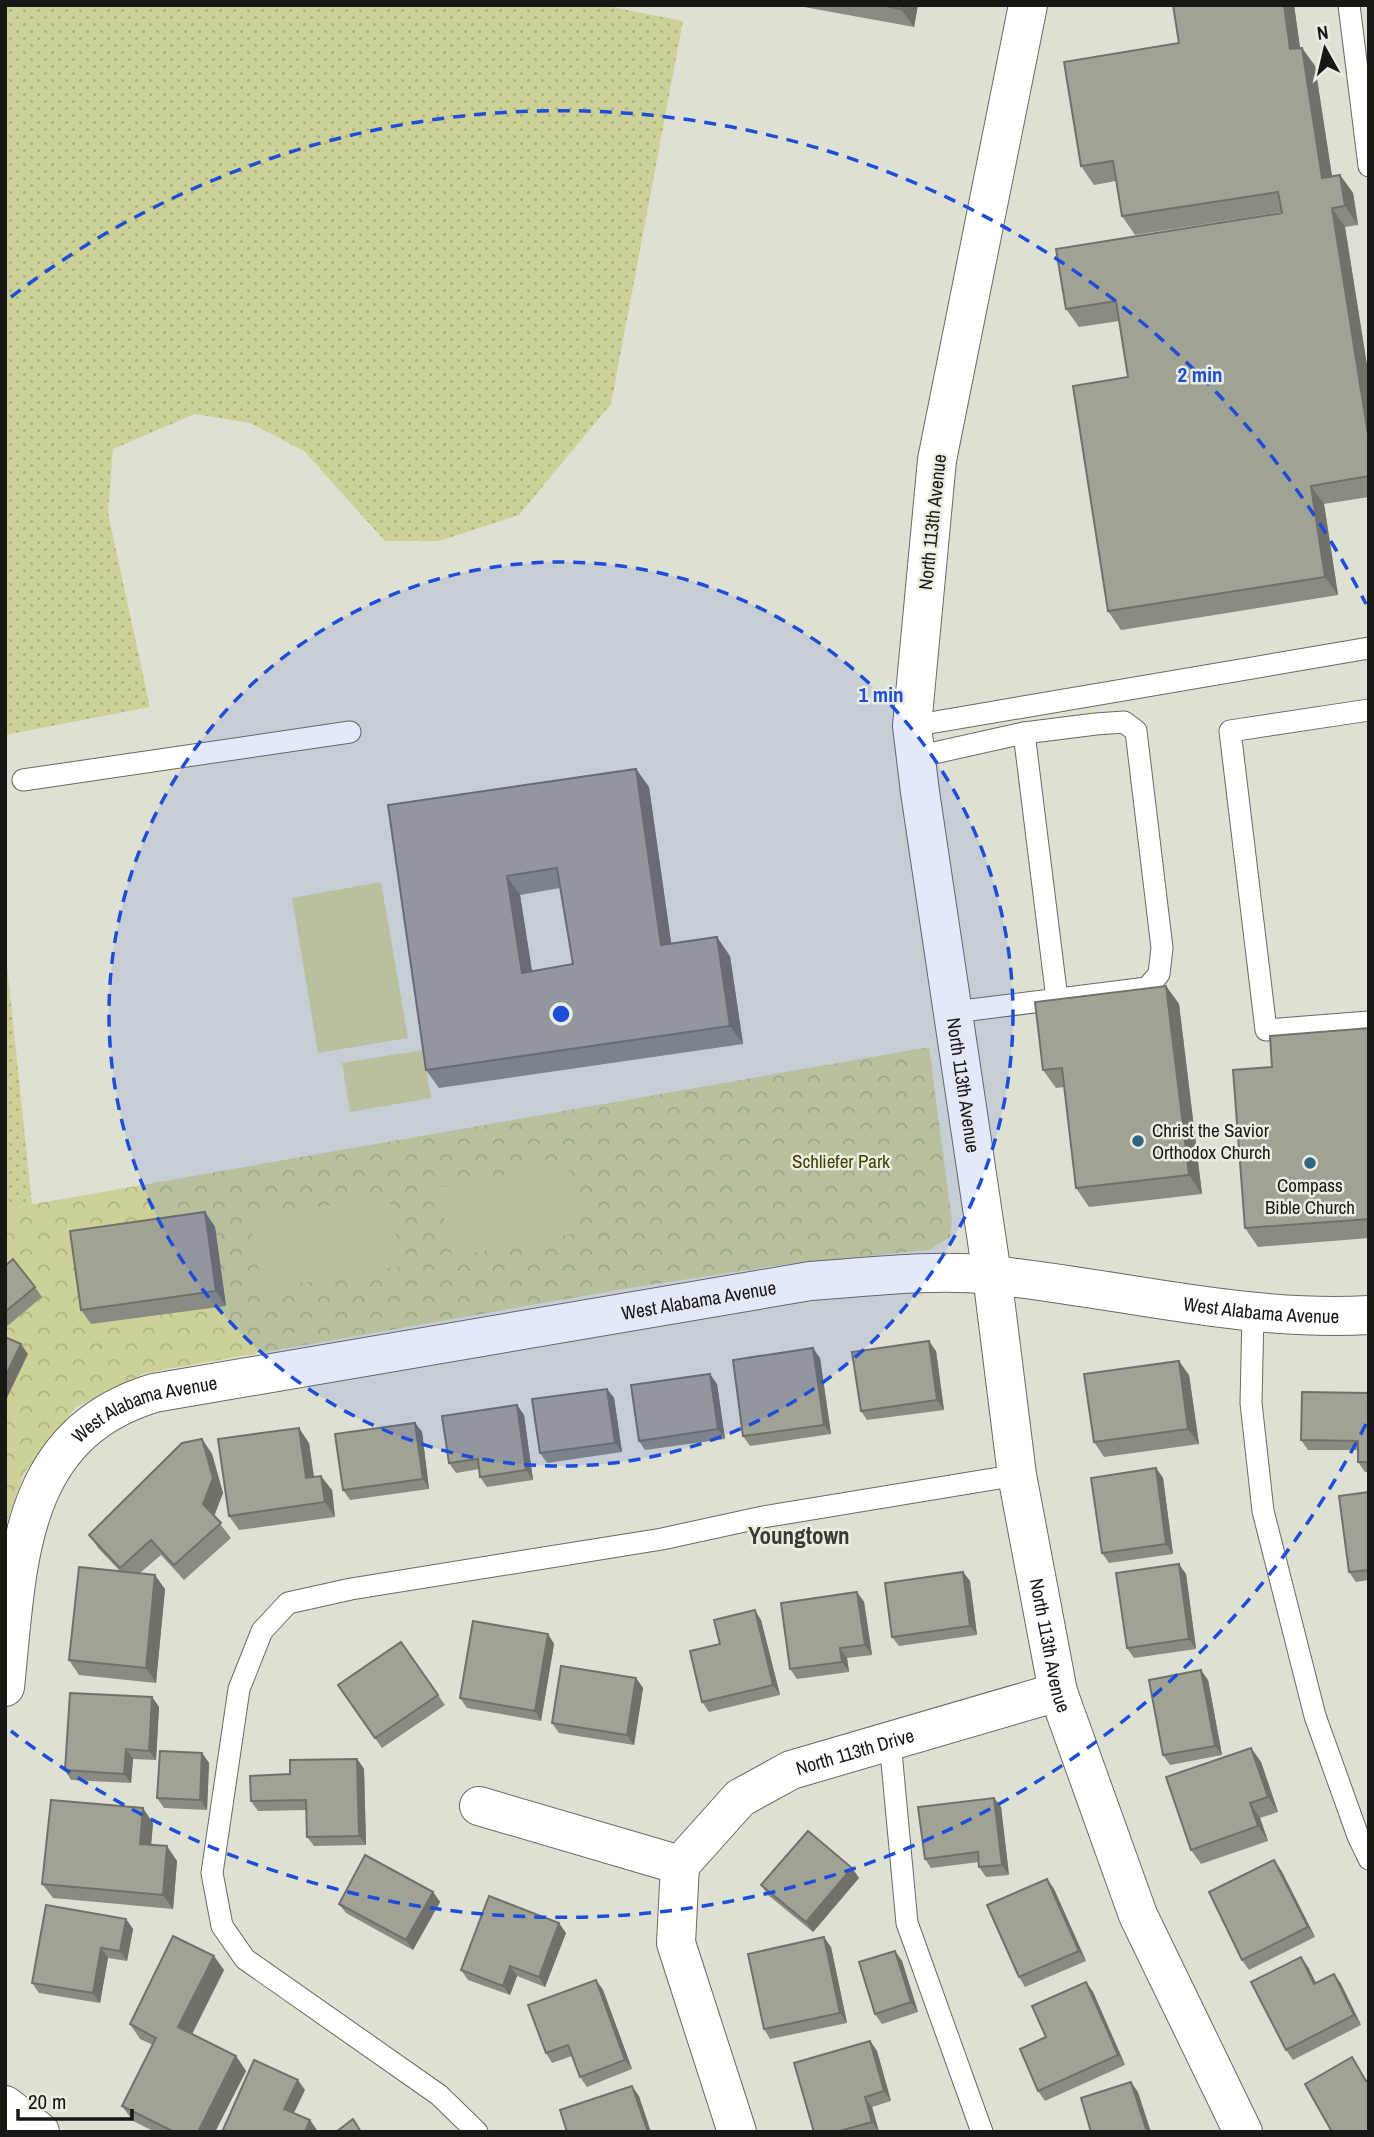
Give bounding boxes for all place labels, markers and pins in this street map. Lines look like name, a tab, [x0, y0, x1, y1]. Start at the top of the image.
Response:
centre of rings	[549, 1002, 573, 1026]
place label: Christ the Savior Orthodox Church	[1152, 1117, 1271, 1165]
marker: Christ the Savior Orthodox Church	[1130, 1133, 1146, 1149]
marker: Compass Bible Church	[1302, 1155, 1318, 1171]
place label: Compass Bible Church	[1265, 1172, 1355, 1220]

